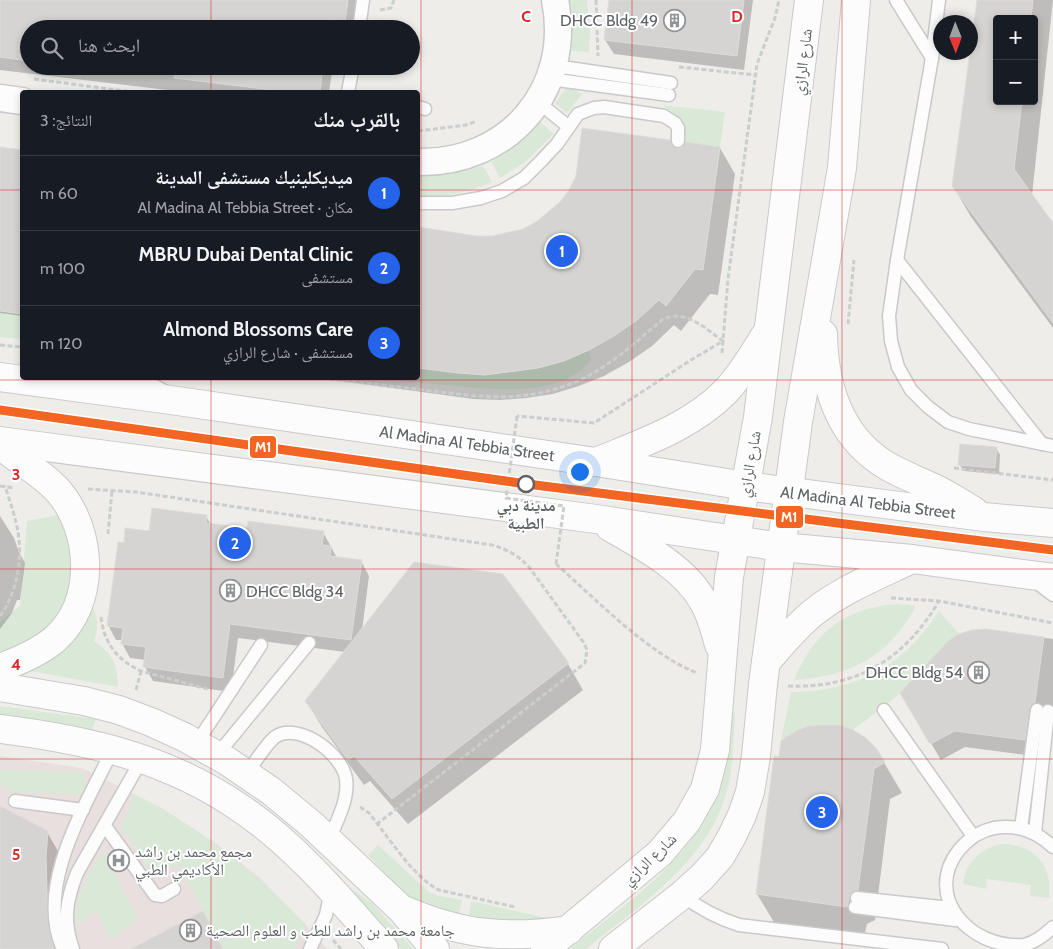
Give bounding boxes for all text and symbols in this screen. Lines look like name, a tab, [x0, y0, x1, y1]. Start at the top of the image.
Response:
text: C	[521, 7, 531, 26]
text: D	[731, 7, 743, 26]
building icon: DHCC Bldg 49	[662, 8, 686, 32]
place label: DHCC Bldg 49	[560, 11, 658, 30]
north arrow	[933, 15, 978, 60]
map controls	[993, 15, 1038, 105]
button: +	[993, 15, 1038, 60]
search box	[20, 20, 420, 75]
street label: شارع الرازي	[789, 27, 819, 97]
icon: search	[38, 34, 66, 62]
text: ابحث هنا	[78, 34, 140, 57]
button: −	[993, 60, 1038, 105]
text: بالقرب منك	[313, 107, 400, 132]
text: النتائج: 3	[40, 111, 92, 130]
text: ميديكلينيك مستشفى المدينة	[155, 166, 353, 189]
text: 60 m	[40, 184, 78, 203]
text: 1	[381, 184, 387, 203]
text: مكان · Al Madina Al Tebbia Street	[138, 198, 353, 217]
pin: 1	[546, 232, 578, 270]
text: MBRU Dubai Dental Clinic	[139, 243, 353, 266]
text: 100 m	[40, 259, 85, 278]
text: 2	[380, 259, 388, 278]
text: مستشفى	[302, 268, 353, 287]
text: Almond Blossoms Care	[163, 318, 353, 341]
text: 120 m	[40, 334, 82, 353]
text: 3	[380, 334, 388, 353]
text: مستشفى · شارع الرازي	[223, 343, 353, 362]
street label: Al Madina Al Tebbia Street	[378, 422, 556, 465]
street label: شارع الرازي	[734, 429, 768, 500]
line badge: M1	[249, 435, 277, 459]
text: M1	[255, 438, 271, 456]
your location	[567, 459, 593, 485]
text: 3	[12, 465, 20, 484]
marker: مدينة دبي الطبية	[517, 475, 535, 493]
street label: Al Madina Al Tebbia Street	[779, 482, 957, 523]
place label: مدينة دبي الطبية	[497, 496, 555, 533]
line badge: M1	[775, 505, 804, 529]
text: M1	[781, 508, 797, 526]
pin: 2	[219, 524, 251, 562]
building icon: DHCC Bldg 34	[218, 579, 242, 603]
place label: DHCC Bldg 34	[246, 582, 344, 601]
text: 4	[11, 655, 21, 674]
building icon: DHCC Bldg 54	[967, 660, 991, 684]
place label: DHCC Bldg 54	[865, 663, 963, 682]
pin: 3	[806, 793, 838, 831]
street label: شارع الرازي	[618, 829, 682, 892]
place label: مجمع محمد بن راشد الأكاديمي الطبي	[135, 842, 252, 882]
text: 5	[12, 845, 20, 864]
hospital icon: مجمع محمد بن راشد الأكاديمي الطبي	[107, 848, 131, 872]
building icon: جامعة محمد بن راشد للطب و العلوم الصحية	[178, 918, 202, 942]
place label: جامعة محمد بن راشد للطب و العلوم الصحية	[206, 921, 455, 941]

